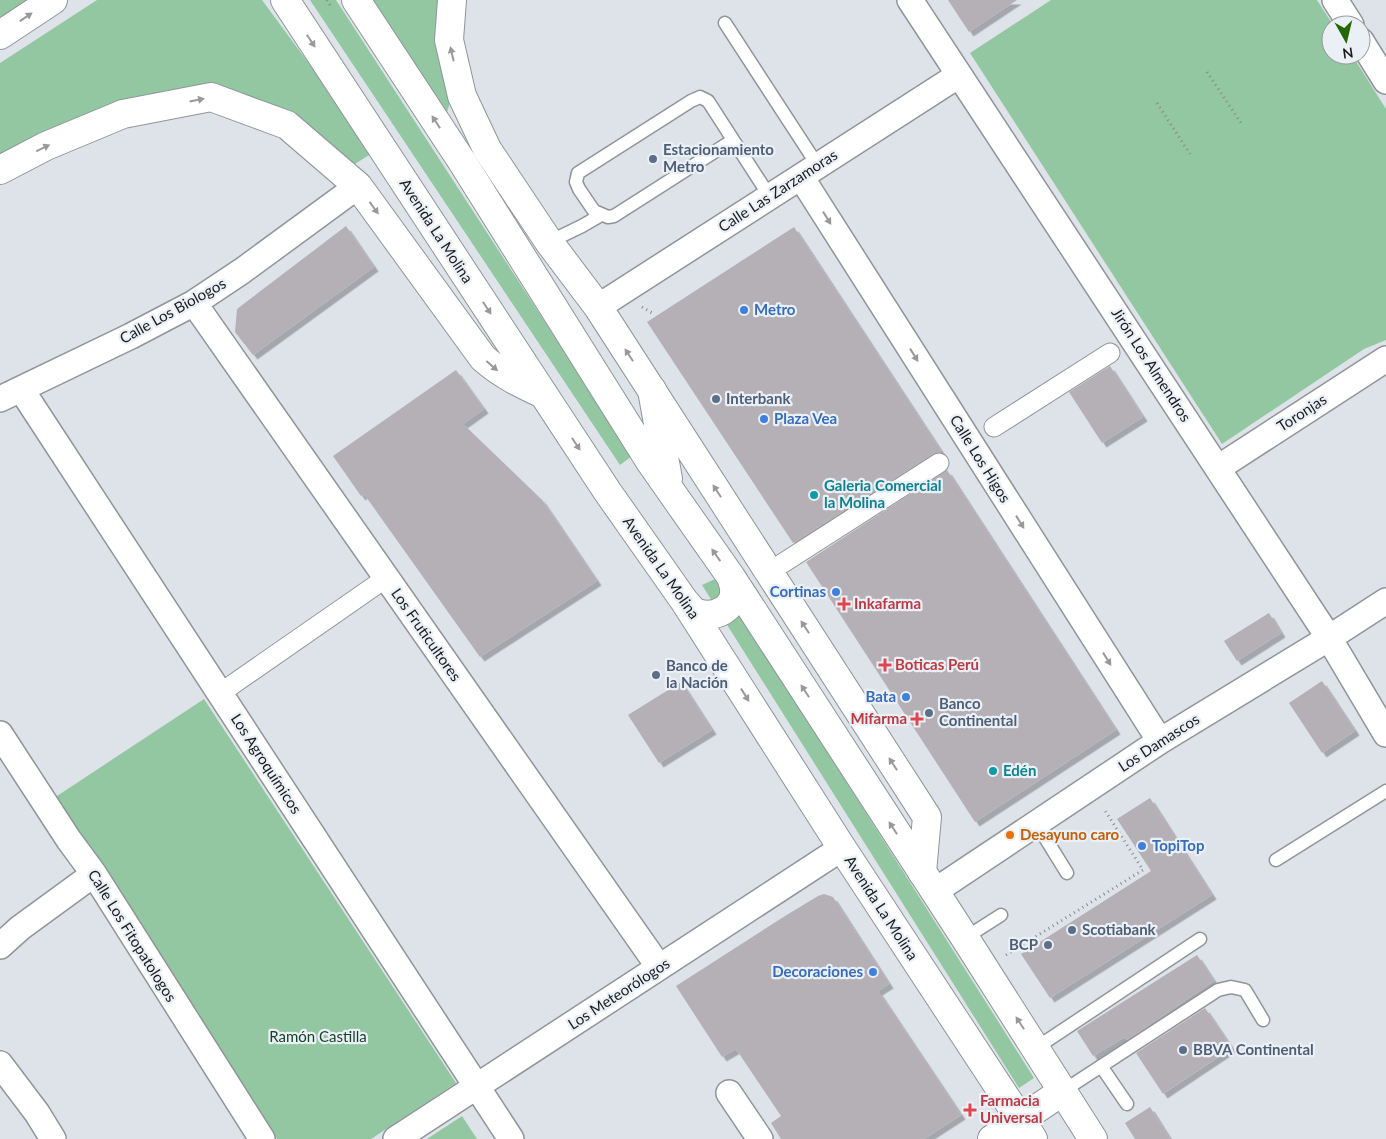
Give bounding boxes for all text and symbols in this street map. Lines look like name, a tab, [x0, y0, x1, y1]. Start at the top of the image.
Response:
one-way arrow	[20, 13, 33, 22]
north arrow	[1321, 15, 1371, 65]
one-way arrow	[306, 34, 316, 47]
text: N	[1341, 44, 1354, 63]
one-way arrow	[448, 47, 456, 62]
one-way arrow	[190, 96, 205, 104]
one-way arrow	[431, 115, 441, 128]
place label: Estacionamiento Metro	[663, 140, 774, 175]
one-way arrow	[36, 144, 50, 152]
street label: Calle Las Zarzamoras	[715, 145, 840, 235]
marker: Estacionamiento Metro	[647, 153, 659, 165]
street label: Avenida La Molina	[396, 175, 477, 286]
one-way arrow	[369, 201, 379, 215]
one-way arrow	[823, 211, 832, 224]
street label: Calle Los Biologos	[116, 273, 229, 347]
place label: Metro	[754, 300, 796, 318]
one-way arrow	[482, 302, 492, 315]
marker: Metro	[738, 304, 750, 316]
street label: Jirón Los Almendros	[1108, 304, 1195, 425]
one-way arrow	[624, 348, 634, 361]
one-way arrow	[910, 348, 919, 361]
one-way arrow	[485, 360, 498, 371]
place label: Interbank	[726, 389, 791, 407]
street label: Toronjas	[1273, 390, 1329, 435]
marker: Interbank	[710, 393, 722, 405]
place label: Plaza Vea	[774, 409, 837, 427]
street label: Calle Los Higos	[947, 411, 1015, 506]
marker: Plaza Vea	[758, 413, 770, 425]
one-way arrow	[572, 437, 581, 451]
place label: Galeria Comercial la Molina	[824, 476, 942, 511]
one-way arrow	[713, 484, 722, 497]
marker: Galeria Comercial la Molina	[808, 489, 820, 501]
street label: Avenida La Molina	[620, 513, 704, 622]
one-way arrow	[1016, 515, 1025, 528]
one-way arrow	[711, 549, 721, 562]
place label: Cortinas	[770, 582, 826, 600]
street label: Los Fruticultores	[388, 584, 466, 684]
marker: Cortinas	[830, 586, 842, 598]
place label: Inkafarma	[854, 594, 921, 612]
marker: Inkafarma	[838, 598, 850, 610]
one-way arrow	[800, 621, 810, 634]
one-way arrow	[1103, 652, 1112, 665]
place label: Boticas Perú	[895, 655, 979, 673]
place label: Banco de la Nación	[666, 656, 728, 691]
marker: Boticas Perú	[879, 659, 891, 671]
marker: Banco de la Nación	[650, 669, 662, 681]
one-way arrow	[800, 685, 810, 698]
place label: Bata	[866, 687, 896, 705]
one-way arrow	[740, 689, 749, 702]
marker: Bata	[900, 691, 912, 703]
place label: Banco Continental	[939, 694, 1017, 729]
marker: Banco Continental	[923, 707, 935, 719]
place label: Mifarma	[850, 709, 907, 727]
street label: Los Damascos	[1115, 709, 1202, 775]
street label: Los Agroquímicos	[228, 710, 306, 817]
marker: Mifarma	[911, 713, 923, 725]
one-way arrow	[889, 757, 898, 771]
place label: Edén	[1003, 761, 1036, 779]
marker: Edén	[987, 765, 999, 777]
one-way arrow	[889, 821, 898, 834]
place label: Desayuno caro	[1020, 825, 1120, 843]
marker: Desayuno caro	[1004, 829, 1016, 841]
place label: TopiTop	[1152, 836, 1204, 854]
marker: TopiTop	[1136, 840, 1148, 852]
street label: Avenida La Molina	[841, 852, 922, 963]
street label: Calle Los Fitopatologos	[85, 866, 181, 1005]
place label: Scotiabank	[1082, 920, 1157, 938]
marker: Scotiabank	[1066, 924, 1078, 936]
place label: BCP	[1009, 935, 1038, 953]
marker: BCP	[1042, 939, 1054, 951]
street label: Los Meteorólogos	[564, 954, 673, 1033]
place label: Decoraciones	[772, 962, 863, 980]
marker: Decoraciones	[867, 966, 879, 978]
one-way arrow	[1015, 1016, 1024, 1030]
park label: Ramón Castilla	[269, 1027, 367, 1045]
place label: BBVA Continental	[1193, 1040, 1314, 1058]
marker: BBVA Continental	[1177, 1044, 1189, 1056]
place label: Farmacia Universal	[980, 1091, 1042, 1126]
marker: Farmacia Universal	[964, 1104, 976, 1116]

